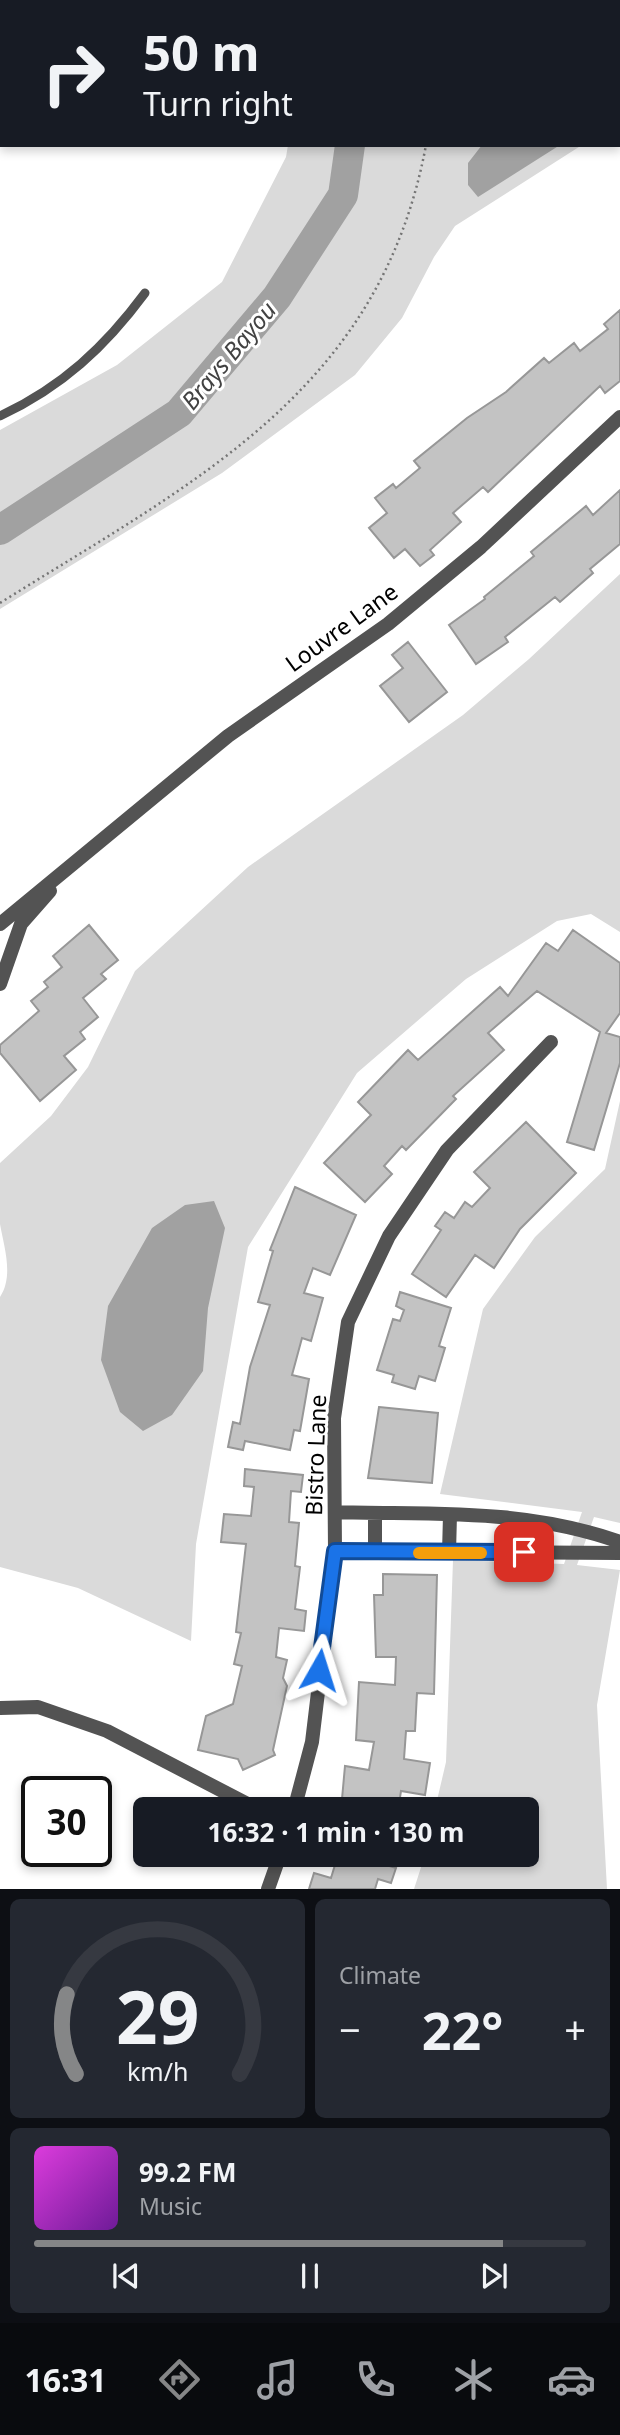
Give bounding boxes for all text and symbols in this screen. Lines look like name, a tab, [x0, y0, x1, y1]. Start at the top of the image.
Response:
text: 50 m	[143, 19, 260, 85]
icon: right	[28, 28, 119, 119]
text: Turn right	[143, 82, 293, 125]
water label: Brays Bayou	[173, 294, 283, 416]
street label: Louvre Lane	[278, 575, 404, 679]
street label: Bistro Lane	[297, 1394, 333, 1516]
pin	[494, 1522, 554, 1582]
icon: arrive	[505, 1533, 543, 1571]
position arrow	[282, 1633, 356, 1707]
speed limit sign: 30	[21, 1776, 112, 1867]
text: 16:32 · 1 min · 130 m	[208, 1814, 464, 1850]
text: Climate	[339, 1959, 421, 1991]
text: 29	[116, 1967, 199, 2066]
text: 22°	[422, 1994, 503, 2065]
text: −	[339, 2003, 361, 2055]
text: +	[564, 2003, 586, 2055]
text: km/h	[127, 2054, 188, 2088]
text: 99.2 FM	[139, 2154, 236, 2190]
text: Music	[139, 2190, 202, 2222]
icon: previous	[107, 2257, 145, 2295]
icon: pause	[291, 2257, 329, 2295]
icon: next	[475, 2257, 513, 2295]
icon: directions	[155, 2355, 204, 2404]
icon: music	[253, 2355, 302, 2404]
icon: phone	[351, 2355, 400, 2404]
icon: climate	[449, 2355, 498, 2404]
icon: car	[547, 2355, 596, 2404]
text: 16:31	[24, 2358, 107, 2401]

